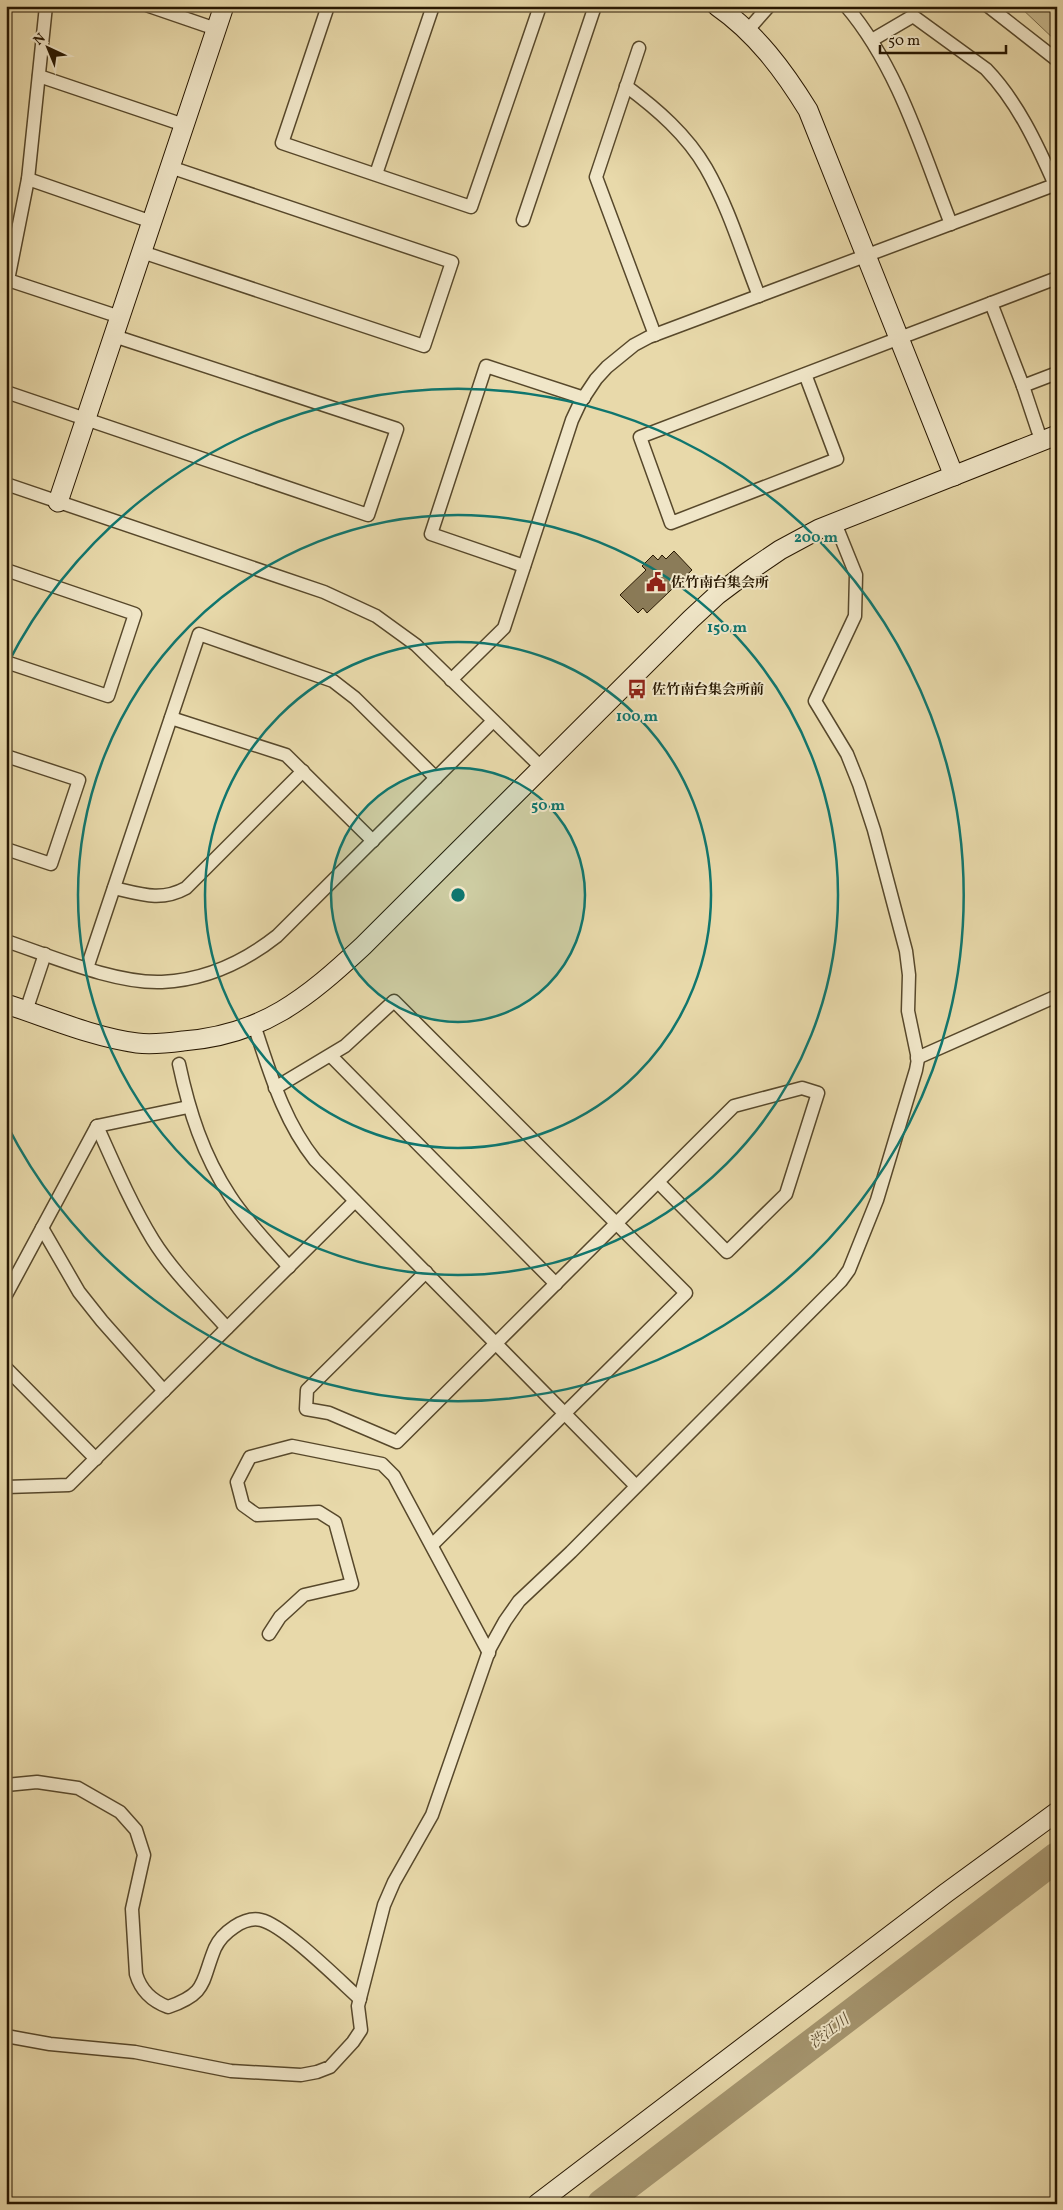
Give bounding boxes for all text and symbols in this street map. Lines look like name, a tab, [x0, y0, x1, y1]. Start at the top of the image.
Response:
north arrow	[22, 22, 72, 72]
scale bar	[880, 22, 1007, 54]
text: N	[30, 29, 50, 50]
text: 50 m	[888, 31, 920, 52]
text: 200 m	[794, 528, 838, 549]
public building icon: 佐竹南台集会所	[645, 571, 667, 593]
place label: 佐竹南台集会所	[671, 574, 769, 593]
text: 150 m	[707, 618, 747, 639]
bus stop icon: 佐竹南台集会所前	[626, 678, 648, 700]
place label: 佐竹南台集会所前	[652, 681, 764, 700]
text: 100 m	[616, 707, 659, 728]
text: 50 m	[531, 796, 565, 817]
centre of rings	[449, 886, 467, 904]
water label: 渋江川	[806, 2009, 856, 2054]

